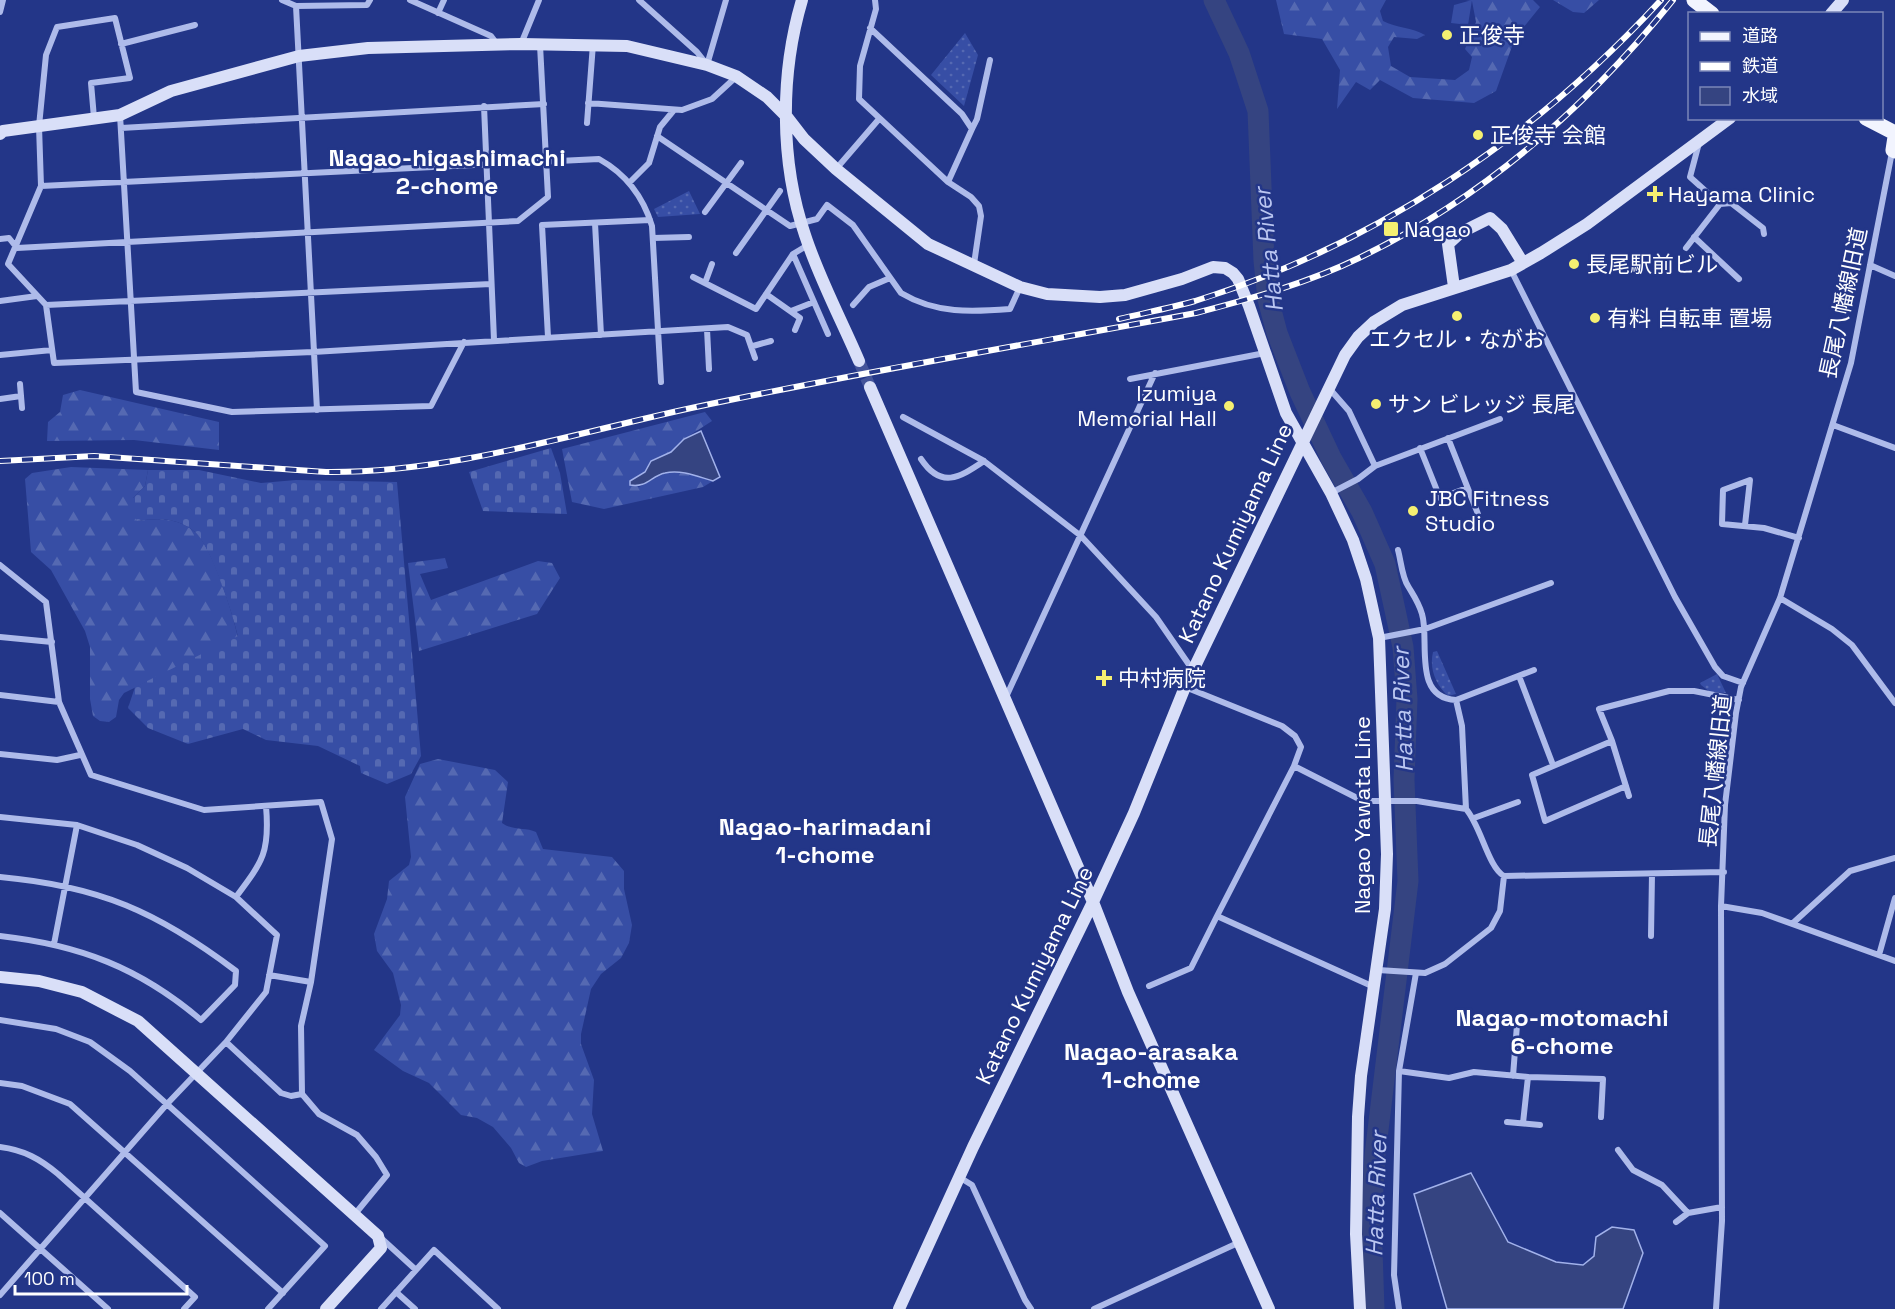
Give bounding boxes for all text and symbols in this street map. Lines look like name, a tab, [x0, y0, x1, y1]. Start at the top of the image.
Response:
legend	[1688, 12, 1883, 120]
place label: 正俊寺	[1459, 21, 1525, 49]
text: 道路	[1742, 24, 1778, 47]
marker: 正俊寺	[1440, 28, 1454, 42]
text: 鉄道	[1742, 54, 1778, 77]
text: 水域	[1742, 84, 1778, 107]
place label: 正俊寺 会館	[1490, 121, 1606, 149]
marker: 正俊寺 会館	[1471, 128, 1485, 142]
district label: Nagao-higashimachi 2-chome	[328, 142, 566, 201]
place label: Hayama Clinic	[1668, 180, 1815, 208]
water label: Hatta River	[1246, 183, 1290, 314]
marker: Hayama Clinic	[1646, 185, 1664, 203]
place label: Nagao	[1404, 215, 1471, 243]
marker: Nagao	[1382, 220, 1400, 238]
street label: 長尾八幡線旧道	[1813, 225, 1873, 381]
place label: 長尾駅前ビル	[1586, 250, 1718, 278]
marker: 長尾駅前ビル	[1567, 257, 1581, 271]
place label: 有料 自転車 置場	[1607, 304, 1772, 332]
marker: エクセル・ながお	[1450, 309, 1464, 323]
marker: 有料 自転車 置場	[1588, 311, 1602, 325]
place label: エクセル・ながお	[1369, 325, 1545, 353]
place label: Izumiya Memorial Hall	[1077, 379, 1217, 432]
place label: サン ビレッジ 長尾	[1388, 390, 1575, 418]
marker: サン ビレッジ 長尾	[1369, 397, 1383, 411]
marker: Izumiya Memorial Hall	[1222, 399, 1236, 413]
street label: Katano Kumiyama Line	[1172, 419, 1298, 647]
place label: JBC Fitness Studio	[1425, 484, 1549, 537]
marker: JBC Fitness Studio	[1406, 504, 1420, 518]
water label: Hatta River	[1384, 644, 1420, 773]
place label: 中村病院	[1118, 664, 1206, 692]
marker: 中村病院	[1095, 669, 1113, 687]
street label: 長尾八幡線旧道	[1693, 693, 1737, 849]
street label: Nagao Yawata Line	[1348, 716, 1376, 914]
district label: Nagao-harimadani 1-chome	[719, 811, 931, 870]
street label: Katano Kumiyama Line	[969, 861, 1099, 1089]
district label: Nagao-motomachi 6-chome	[1455, 1002, 1669, 1061]
district label: Nagao-arasaka 1-chome	[1064, 1036, 1238, 1095]
water label: Hatta River	[1358, 1128, 1394, 1257]
scale bar	[15, 1258, 188, 1296]
text: 100 m	[24, 1267, 75, 1290]

